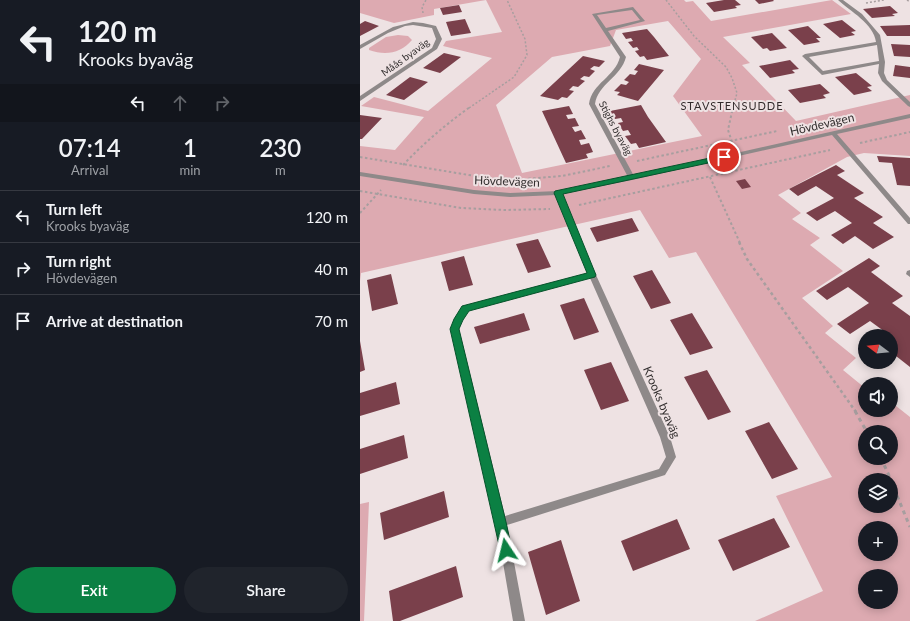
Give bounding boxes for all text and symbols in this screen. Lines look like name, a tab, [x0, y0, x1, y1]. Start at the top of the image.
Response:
text: 120 m	[78, 14, 157, 48]
icon: left	[12, 16, 64, 68]
street label: Måås byaväg	[379, 36, 431, 78]
text: Krooks byaväg	[78, 48, 193, 70]
icon: left	[127, 92, 149, 114]
icon: ahead	[169, 92, 191, 114]
icon: right	[211, 92, 233, 114]
street label: Stighs byaväg	[597, 99, 635, 157]
district label: STAVSTENSUDDE	[680, 99, 784, 112]
street label: Hövdevägen	[788, 109, 856, 139]
text: 07:14	[59, 133, 121, 162]
text: 1	[183, 133, 197, 162]
text: 230	[259, 133, 301, 162]
pin	[707, 140, 741, 174]
icon: arrive	[713, 146, 735, 168]
text: Arrival	[71, 162, 108, 178]
text: min	[179, 162, 201, 178]
text: m	[275, 162, 286, 178]
street label: Hövdevägen	[474, 172, 540, 190]
text: Turn left	[46, 200, 102, 218]
icon: left	[12, 206, 34, 228]
text: 120 m	[306, 208, 348, 226]
text: Krooks byaväg	[46, 218, 129, 234]
text: Turn right	[46, 252, 111, 270]
icon: right	[12, 258, 34, 280]
text: 40 m	[314, 260, 348, 278]
text: Hövdevägen	[46, 270, 117, 286]
icon: arrive	[12, 310, 34, 332]
text: Arrive at destination	[46, 312, 183, 330]
text: 70 m	[314, 312, 348, 330]
north arrow	[858, 329, 898, 369]
map controls	[858, 329, 898, 609]
street label: Krooks byaväg	[640, 364, 684, 440]
button: sound	[858, 377, 898, 417]
button: search	[858, 425, 898, 465]
button: layers	[858, 473, 898, 513]
button: +	[858, 521, 898, 561]
position arrow	[485, 529, 527, 571]
button: Exit	[12, 567, 176, 613]
button: Share	[184, 567, 348, 613]
button: −	[858, 569, 898, 609]

